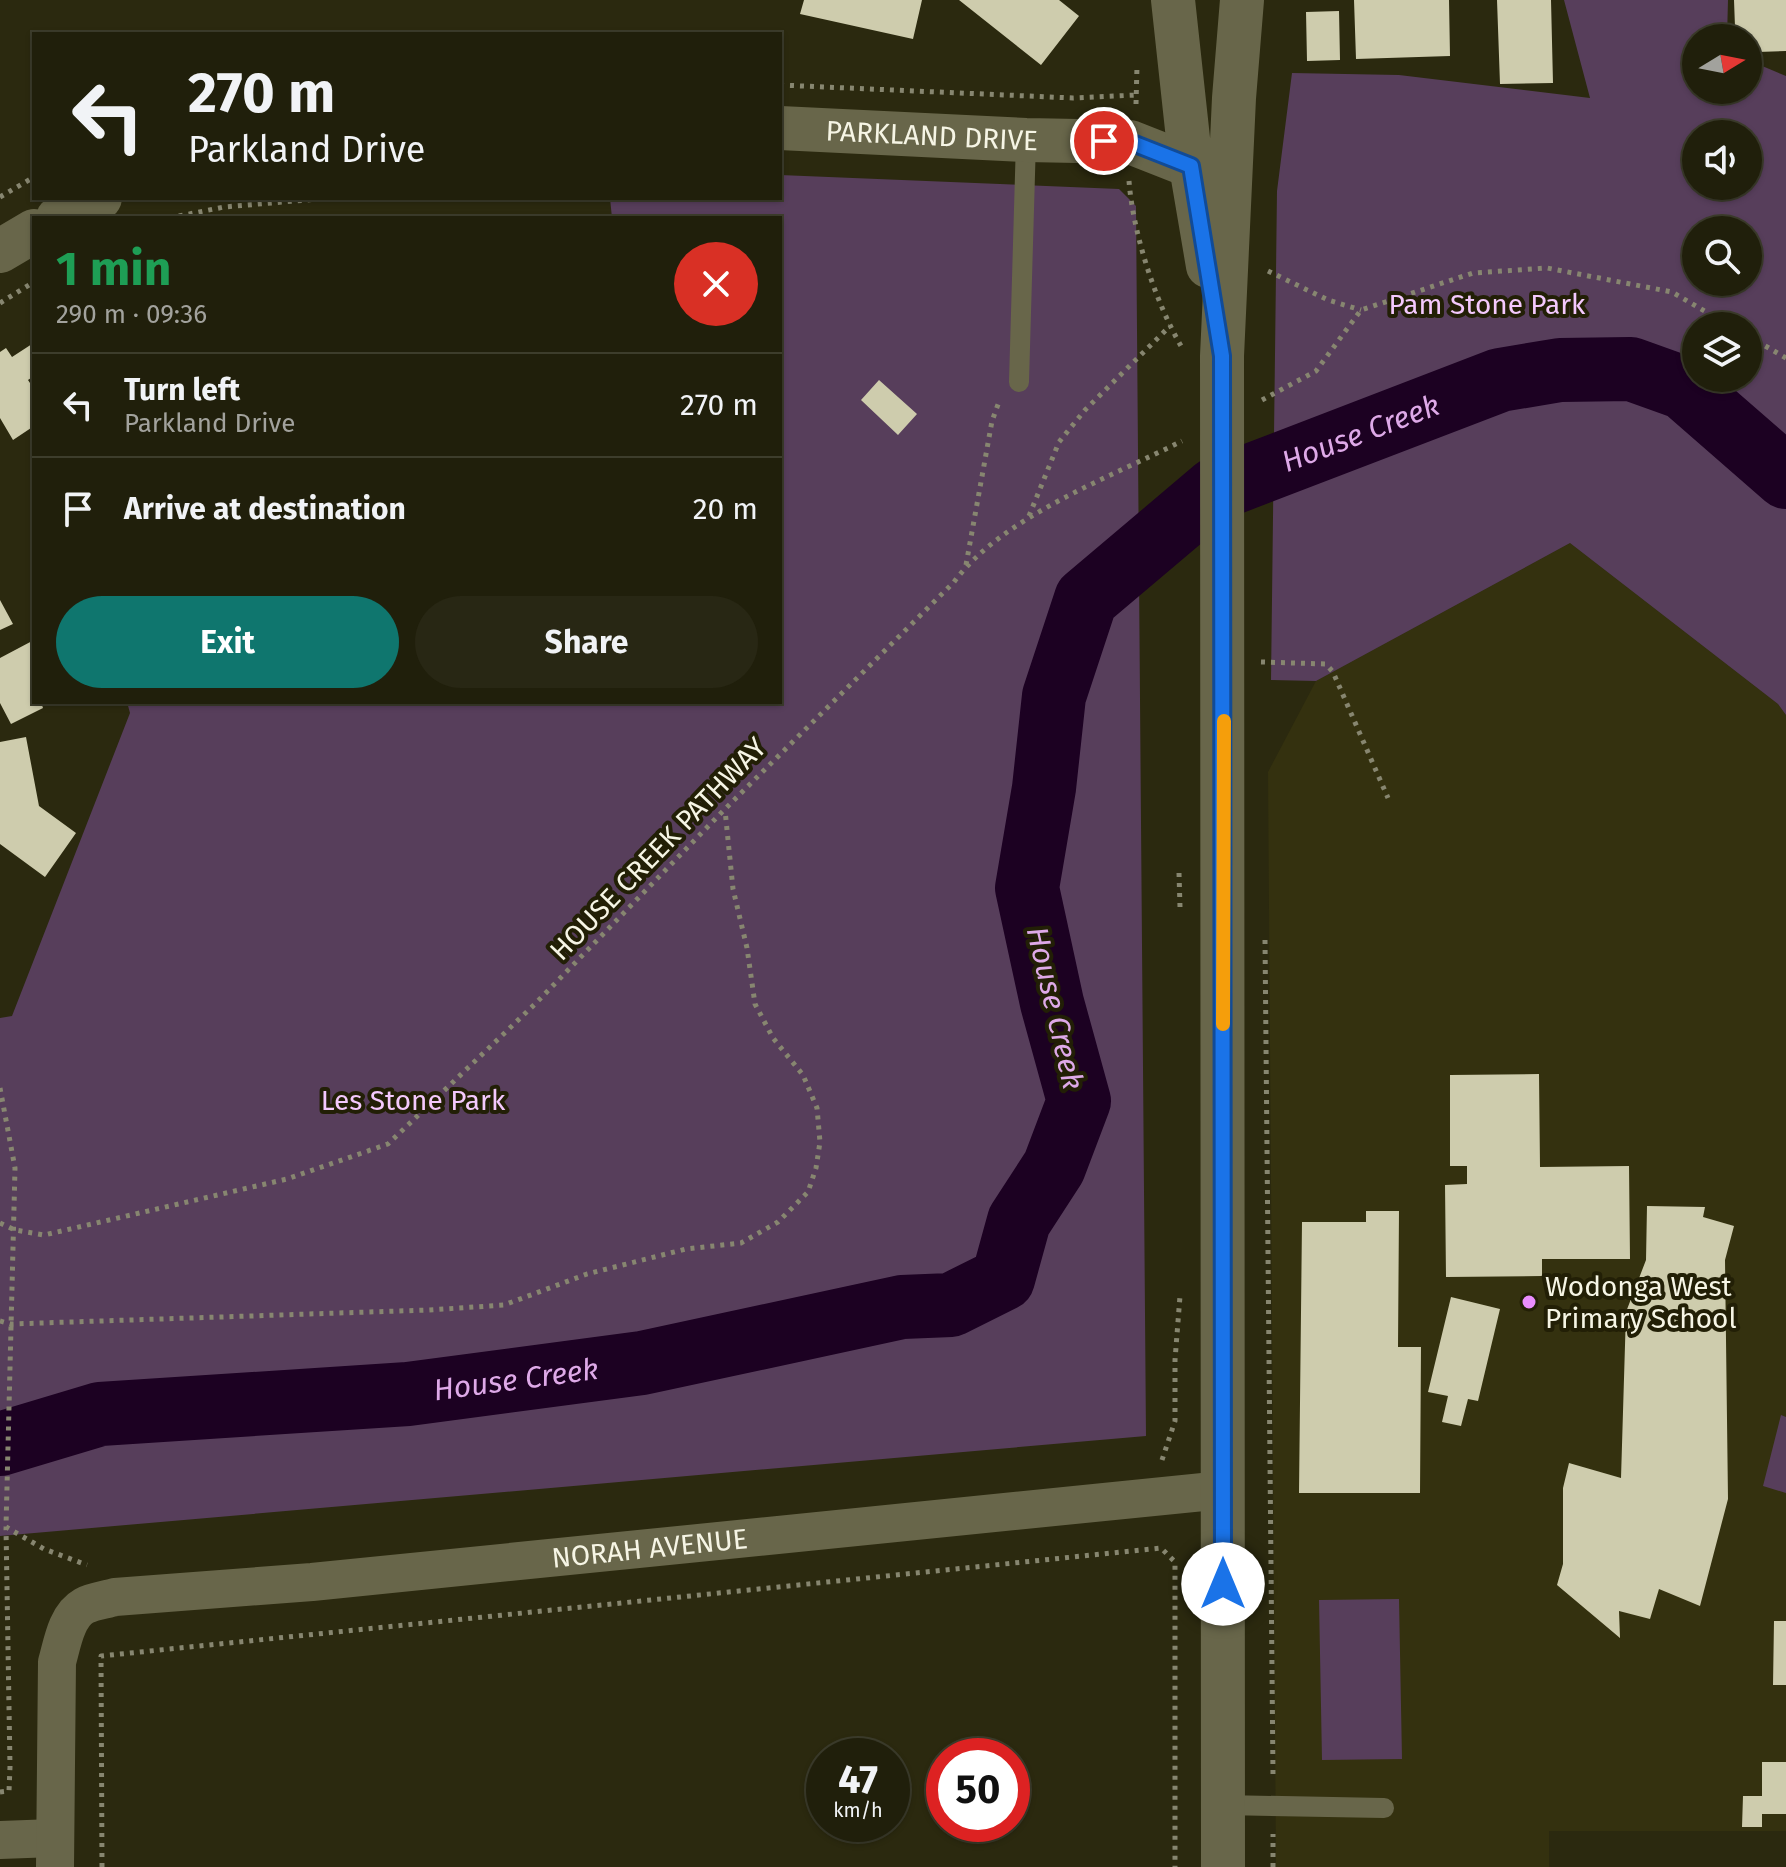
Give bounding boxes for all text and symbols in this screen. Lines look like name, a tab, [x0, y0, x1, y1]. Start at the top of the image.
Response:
north arrow	[1682, 24, 1762, 104]
map controls	[1682, 24, 1762, 392]
text: 270 m	[188, 60, 335, 127]
icon: left	[56, 64, 160, 168]
pin	[1070, 107, 1138, 175]
street label: PARKLAND DRIVE	[825, 114, 1038, 157]
icon: arrive	[1082, 119, 1126, 163]
button: sound	[1682, 120, 1762, 200]
text: Parkland Drive	[188, 128, 425, 172]
button: search	[1682, 216, 1762, 296]
text: 1 min	[56, 240, 171, 298]
button: close	[674, 242, 758, 326]
park label: Pam Stone Park	[1389, 288, 1586, 321]
text: 290 m · 09:36	[56, 299, 207, 330]
button: layers	[1682, 312, 1762, 392]
text: Turn left	[124, 372, 240, 408]
icon: left	[56, 383, 100, 427]
text: 270 m	[680, 387, 758, 423]
water label: House Creek	[1277, 387, 1445, 480]
text: Parkland Drive	[124, 408, 295, 439]
icon: arrive	[56, 487, 100, 531]
text: Arrive at destination	[124, 491, 406, 527]
text: 20 m	[693, 491, 758, 527]
button: Exit	[56, 596, 399, 688]
button: Share	[415, 596, 758, 688]
street label: HOUSE CREEK PATHWAY	[543, 730, 773, 967]
water label: House Creek	[1019, 923, 1091, 1093]
park label: Les Stone Park	[321, 1084, 506, 1117]
place label: Wodonga West Primary School	[1545, 1270, 1737, 1335]
marker: Wodonga West Primary School	[1520, 1293, 1538, 1311]
water label: House Creek	[431, 1351, 601, 1408]
street label: NORAH AVENUE	[550, 1522, 749, 1574]
position arrow	[1181, 1542, 1265, 1626]
speed limit sign: 50	[926, 1738, 1030, 1842]
text: 47	[838, 1756, 878, 1804]
text: km/h	[833, 1798, 883, 1822]

